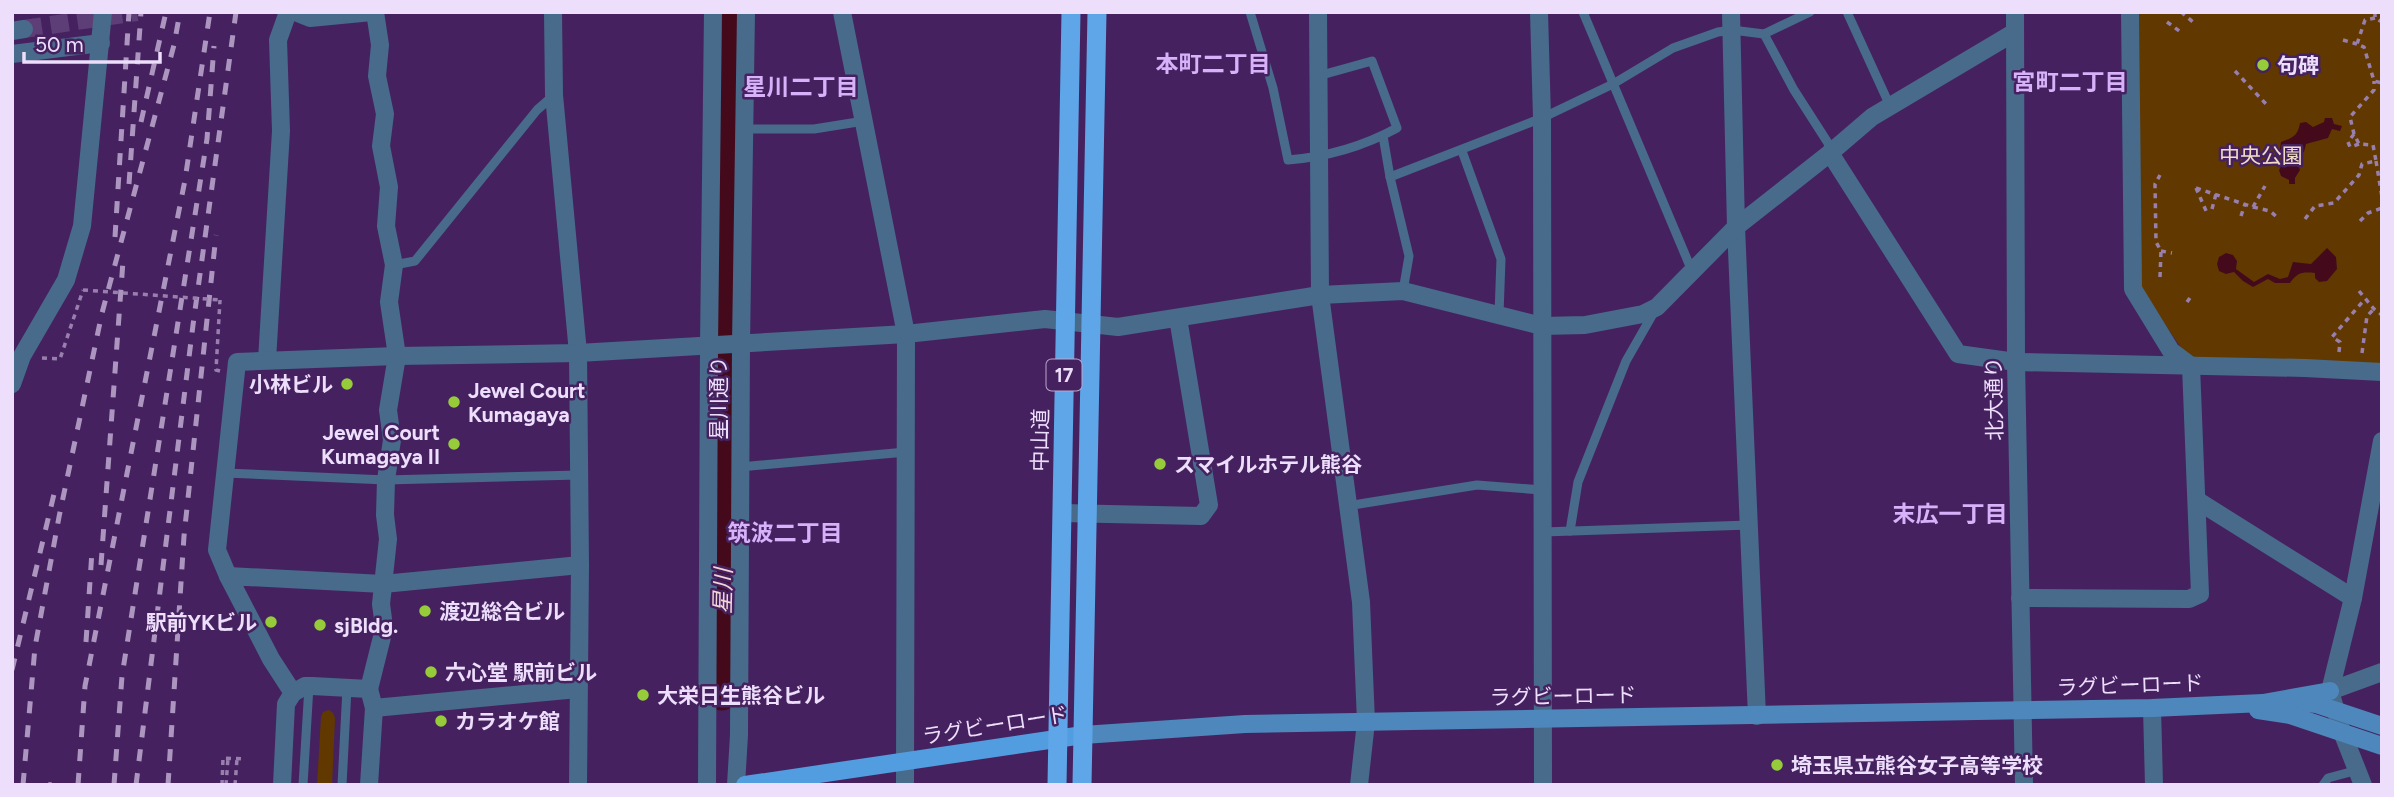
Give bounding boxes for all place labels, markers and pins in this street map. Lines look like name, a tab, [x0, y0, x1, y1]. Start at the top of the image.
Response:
place label: 句碑	[2277, 53, 2319, 78]
marker: 句碑	[2255, 57, 2271, 73]
place label: 小林ビル	[249, 372, 333, 397]
marker: 小林ビル	[339, 376, 355, 392]
place label: Jewel Court Kumagaya	[468, 378, 586, 427]
marker: Jewel Court Kumagaya	[446, 394, 462, 410]
place label: Jewel Court Kumagaya II	[321, 420, 440, 469]
marker: Jewel Court Kumagaya II	[446, 436, 462, 452]
place label: スマイルホテル熊谷	[1174, 452, 1362, 477]
marker: スマイルホテル熊谷	[1152, 456, 1168, 472]
place label: 渡辺総合ビル	[439, 599, 565, 624]
marker: 渡辺総合ビル	[417, 603, 433, 619]
place label: 駅前YKビル	[145, 610, 257, 635]
place label: sjBldg.	[334, 613, 398, 638]
marker: 駅前YKビル	[263, 614, 279, 630]
marker: sjBldg.	[312, 617, 328, 633]
place label: 六心堂 駅前ビル	[445, 660, 597, 685]
marker: 六心堂 駅前ビル	[423, 664, 439, 680]
place label: 大栄日生熊谷ビル	[657, 683, 825, 708]
marker: 大栄日生熊谷ビル	[635, 687, 651, 703]
place label: カラオケ館	[455, 709, 560, 734]
marker: カラオケ館	[433, 713, 449, 729]
place label: 埼玉県立熊谷女子高等学校	[1791, 753, 2043, 778]
marker: 埼玉県立熊谷女子高等学校	[1769, 757, 1785, 773]

